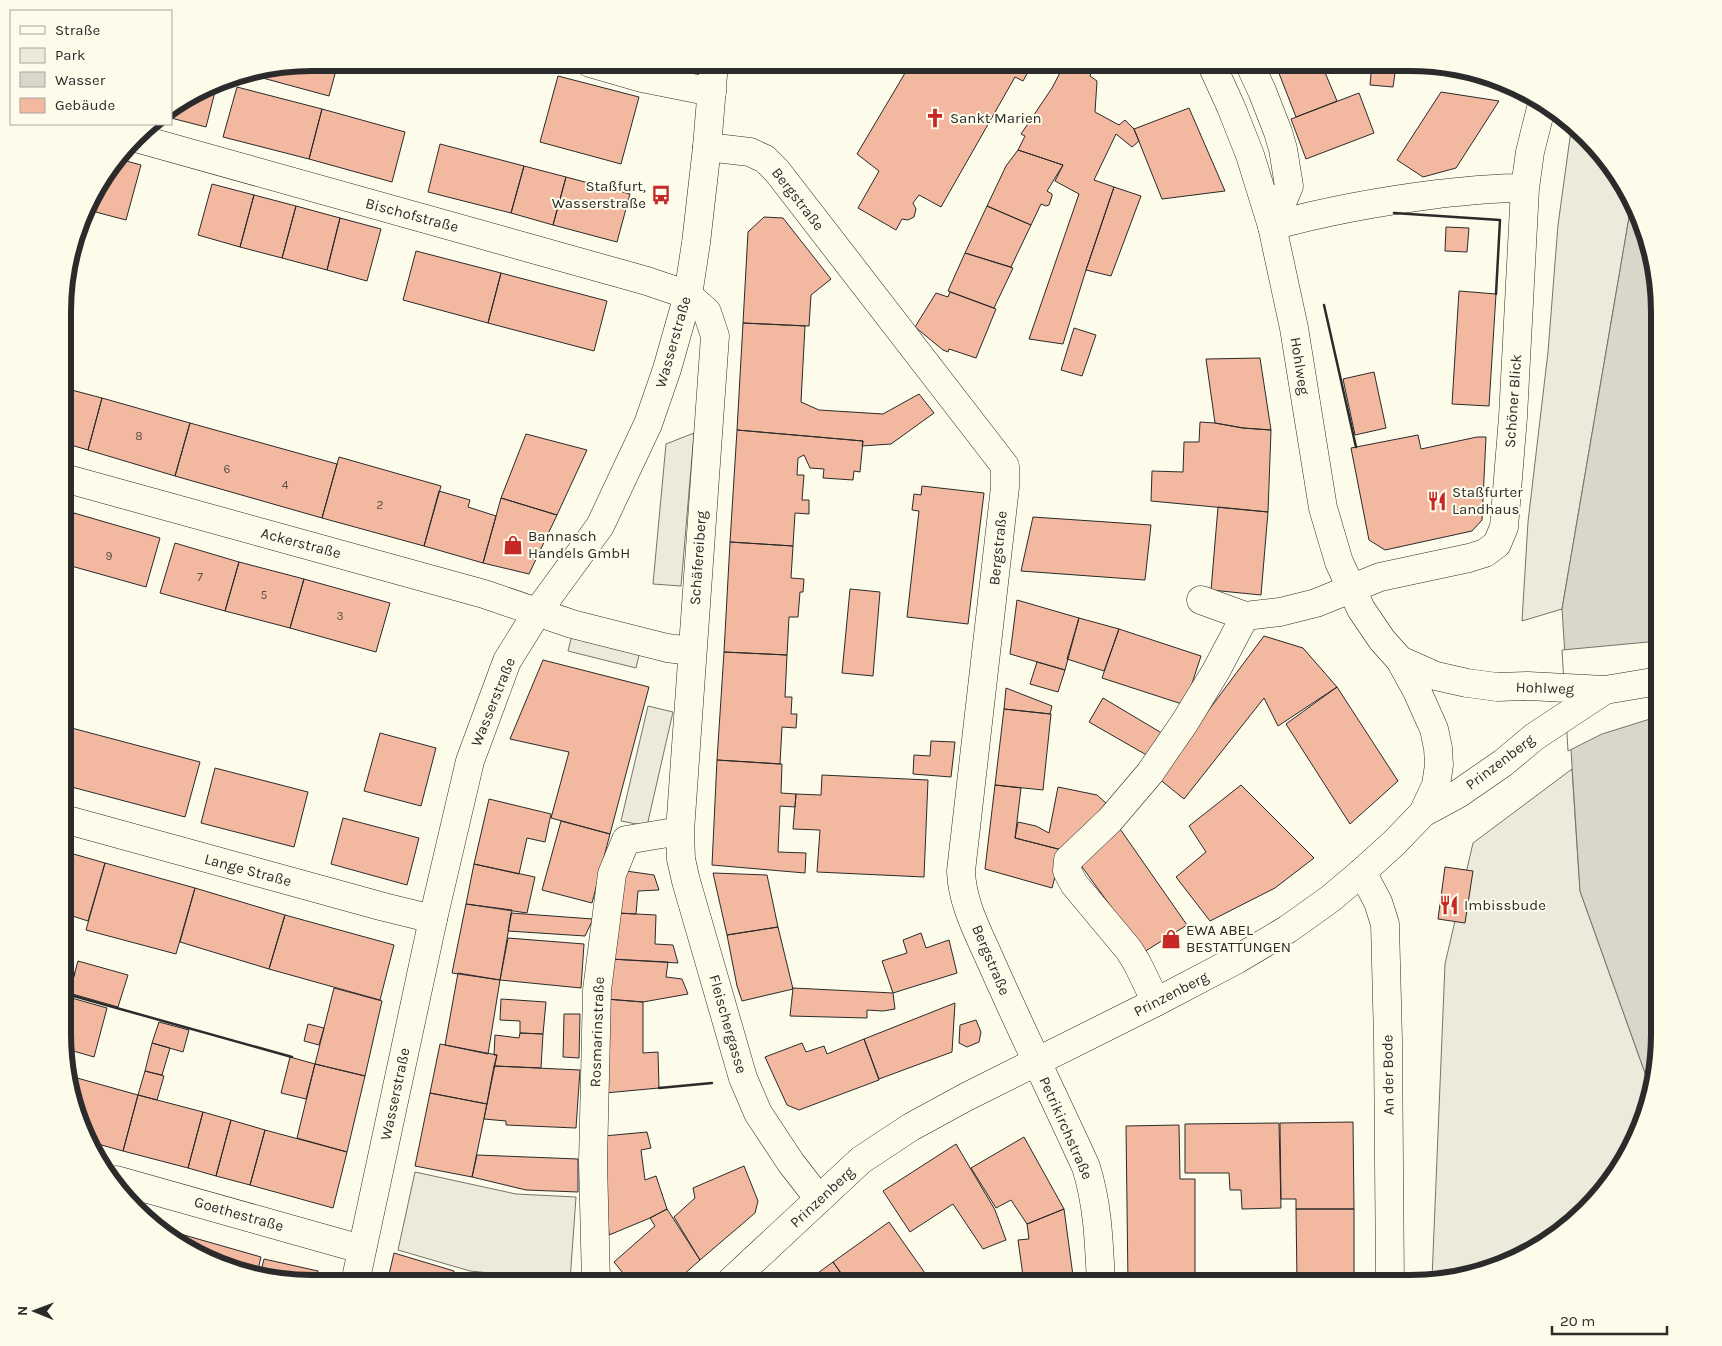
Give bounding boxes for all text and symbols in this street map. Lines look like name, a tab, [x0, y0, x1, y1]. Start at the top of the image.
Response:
legend	[10, 10, 172, 125]
text: Straße	[55, 21, 100, 39]
text: Park	[55, 46, 85, 64]
text: Wasser	[55, 71, 106, 89]
text: Gebäude	[55, 96, 115, 114]
church icon: Sankt Marien	[924, 107, 946, 129]
place label: Sankt Marien	[950, 109, 1042, 127]
street label: Bergstraße	[768, 164, 828, 234]
place label: Staßfurt, Wasserstraße	[552, 177, 646, 212]
bus stop icon: Staßfurt, Wasserstraße	[650, 184, 672, 206]
street label: Bischofstraße	[364, 194, 460, 236]
street label: Wasserstraße	[651, 294, 695, 390]
street label: Hohlweg	[1287, 336, 1314, 397]
street label: Schöner Blick	[1501, 353, 1525, 449]
house number: 8	[135, 429, 143, 443]
house number: 6	[224, 462, 231, 476]
house number: 4	[282, 478, 289, 492]
place label: Staßfurter Landhaus	[1452, 483, 1523, 518]
restaurant icon: Staßfurter Landhaus	[1426, 490, 1448, 512]
house number: 2	[377, 498, 384, 512]
street label: Schäfereiberg	[686, 510, 710, 606]
street label: Bergstraße	[985, 510, 1011, 586]
street label: Ackerstraße	[259, 524, 343, 562]
place label: Bannasch Handels GmbH	[528, 527, 630, 562]
shop icon: Bannasch Handels GmbH	[502, 534, 524, 556]
house number: 9	[106, 549, 113, 563]
house number: 7	[197, 570, 203, 584]
house number: 5	[261, 588, 268, 602]
house number: 3	[336, 609, 344, 623]
street label: Wasserstraße	[467, 655, 519, 749]
street label: Hohlweg	[1515, 678, 1575, 698]
street label: Prinzenberg	[1462, 730, 1538, 794]
street label: Lange Straße	[203, 850, 293, 890]
restaurant icon: Imbissbude	[1438, 894, 1460, 916]
place label: Imbissbude	[1464, 896, 1546, 914]
place label: EWA ABEL BESTATTUNGEN	[1186, 921, 1291, 956]
street label: Bergstraße	[968, 922, 1014, 998]
shop icon: EWA ABEL BESTATTUNGEN	[1160, 928, 1182, 950]
street label: Prinzenberg	[1131, 967, 1212, 1020]
street label: Fleischergasse	[705, 973, 751, 1075]
street label: Rosmarinstraße	[586, 976, 608, 1088]
street label: An der Bode	[1378, 1034, 1398, 1116]
street label: Wasserstraße	[376, 1046, 414, 1142]
street label: Petrikirchstraße	[1035, 1074, 1097, 1182]
street label: Prinzenberg	[786, 1162, 858, 1231]
street label: Goethestraße	[192, 1193, 286, 1235]
north arrow	[10, 1286, 60, 1336]
scale bar	[1552, 1304, 1667, 1336]
text: N	[14, 1306, 31, 1316]
text: 20 m	[1560, 1312, 1595, 1330]

